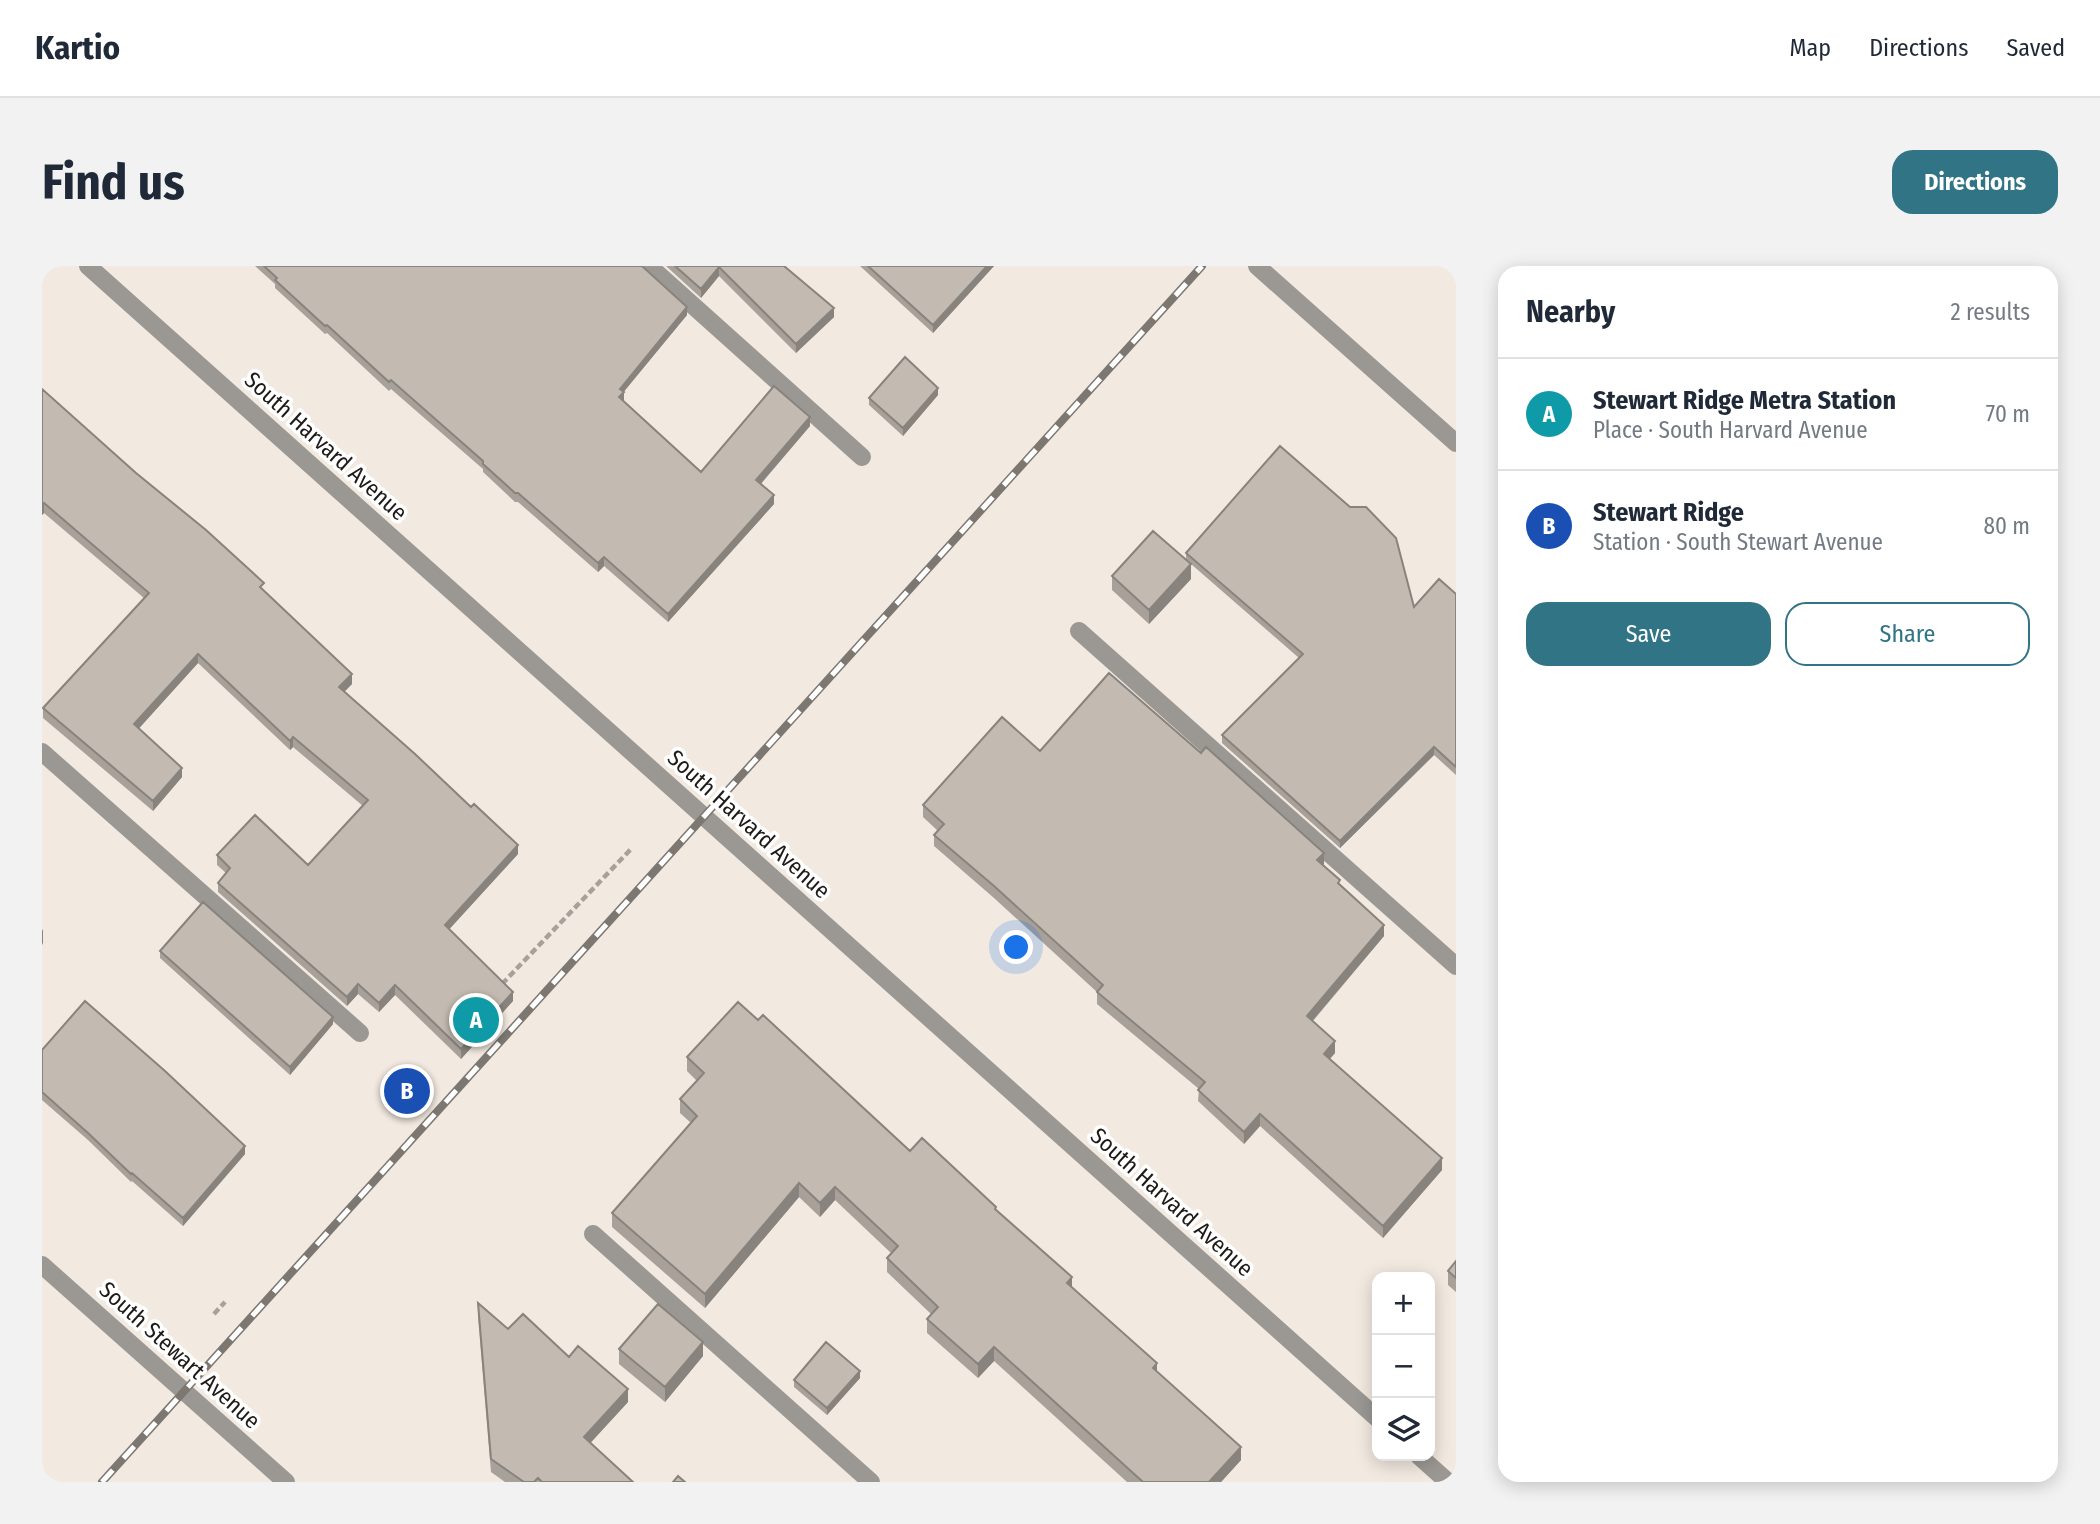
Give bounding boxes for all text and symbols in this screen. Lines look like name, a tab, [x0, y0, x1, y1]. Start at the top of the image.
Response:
text: Kartio	[35, 28, 120, 68]
text: Map	[1790, 34, 1831, 62]
text: Directions	[1869, 34, 1968, 62]
text: Saved	[2006, 34, 2065, 62]
button: Directions	[1892, 150, 2058, 214]
text: Find us	[42, 153, 185, 212]
text: Nearby	[1526, 294, 1615, 330]
text: 2 results	[1950, 298, 2030, 326]
street label: South Harvard Avenue	[239, 366, 413, 526]
text: Stewart Ridge Metra Station	[1593, 385, 1896, 416]
text: A	[1543, 400, 1555, 428]
text: 70 m	[1986, 400, 2030, 428]
text: Place · South Harvard Avenue	[1593, 416, 1868, 444]
text: Stewart Ridge	[1593, 497, 1744, 528]
text: B	[1543, 512, 1555, 540]
text: 80 m	[1983, 512, 2030, 540]
text: Station · South Stewart Avenue	[1593, 528, 1883, 556]
button: Save	[1526, 602, 1771, 666]
button: Share	[1785, 602, 2030, 666]
street label: South Harvard Avenue	[662, 744, 836, 904]
your location	[999, 930, 1033, 964]
pin: A	[453, 994, 499, 1046]
pin: B	[384, 1065, 430, 1117]
street label: South Harvard Avenue	[1085, 1122, 1259, 1282]
map controls	[1372, 1272, 1435, 1461]
button: +	[1372, 1272, 1435, 1335]
street label: South Stewart Avenue	[94, 1275, 266, 1435]
button: −	[1372, 1335, 1435, 1398]
button: layers	[1372, 1398, 1435, 1461]

